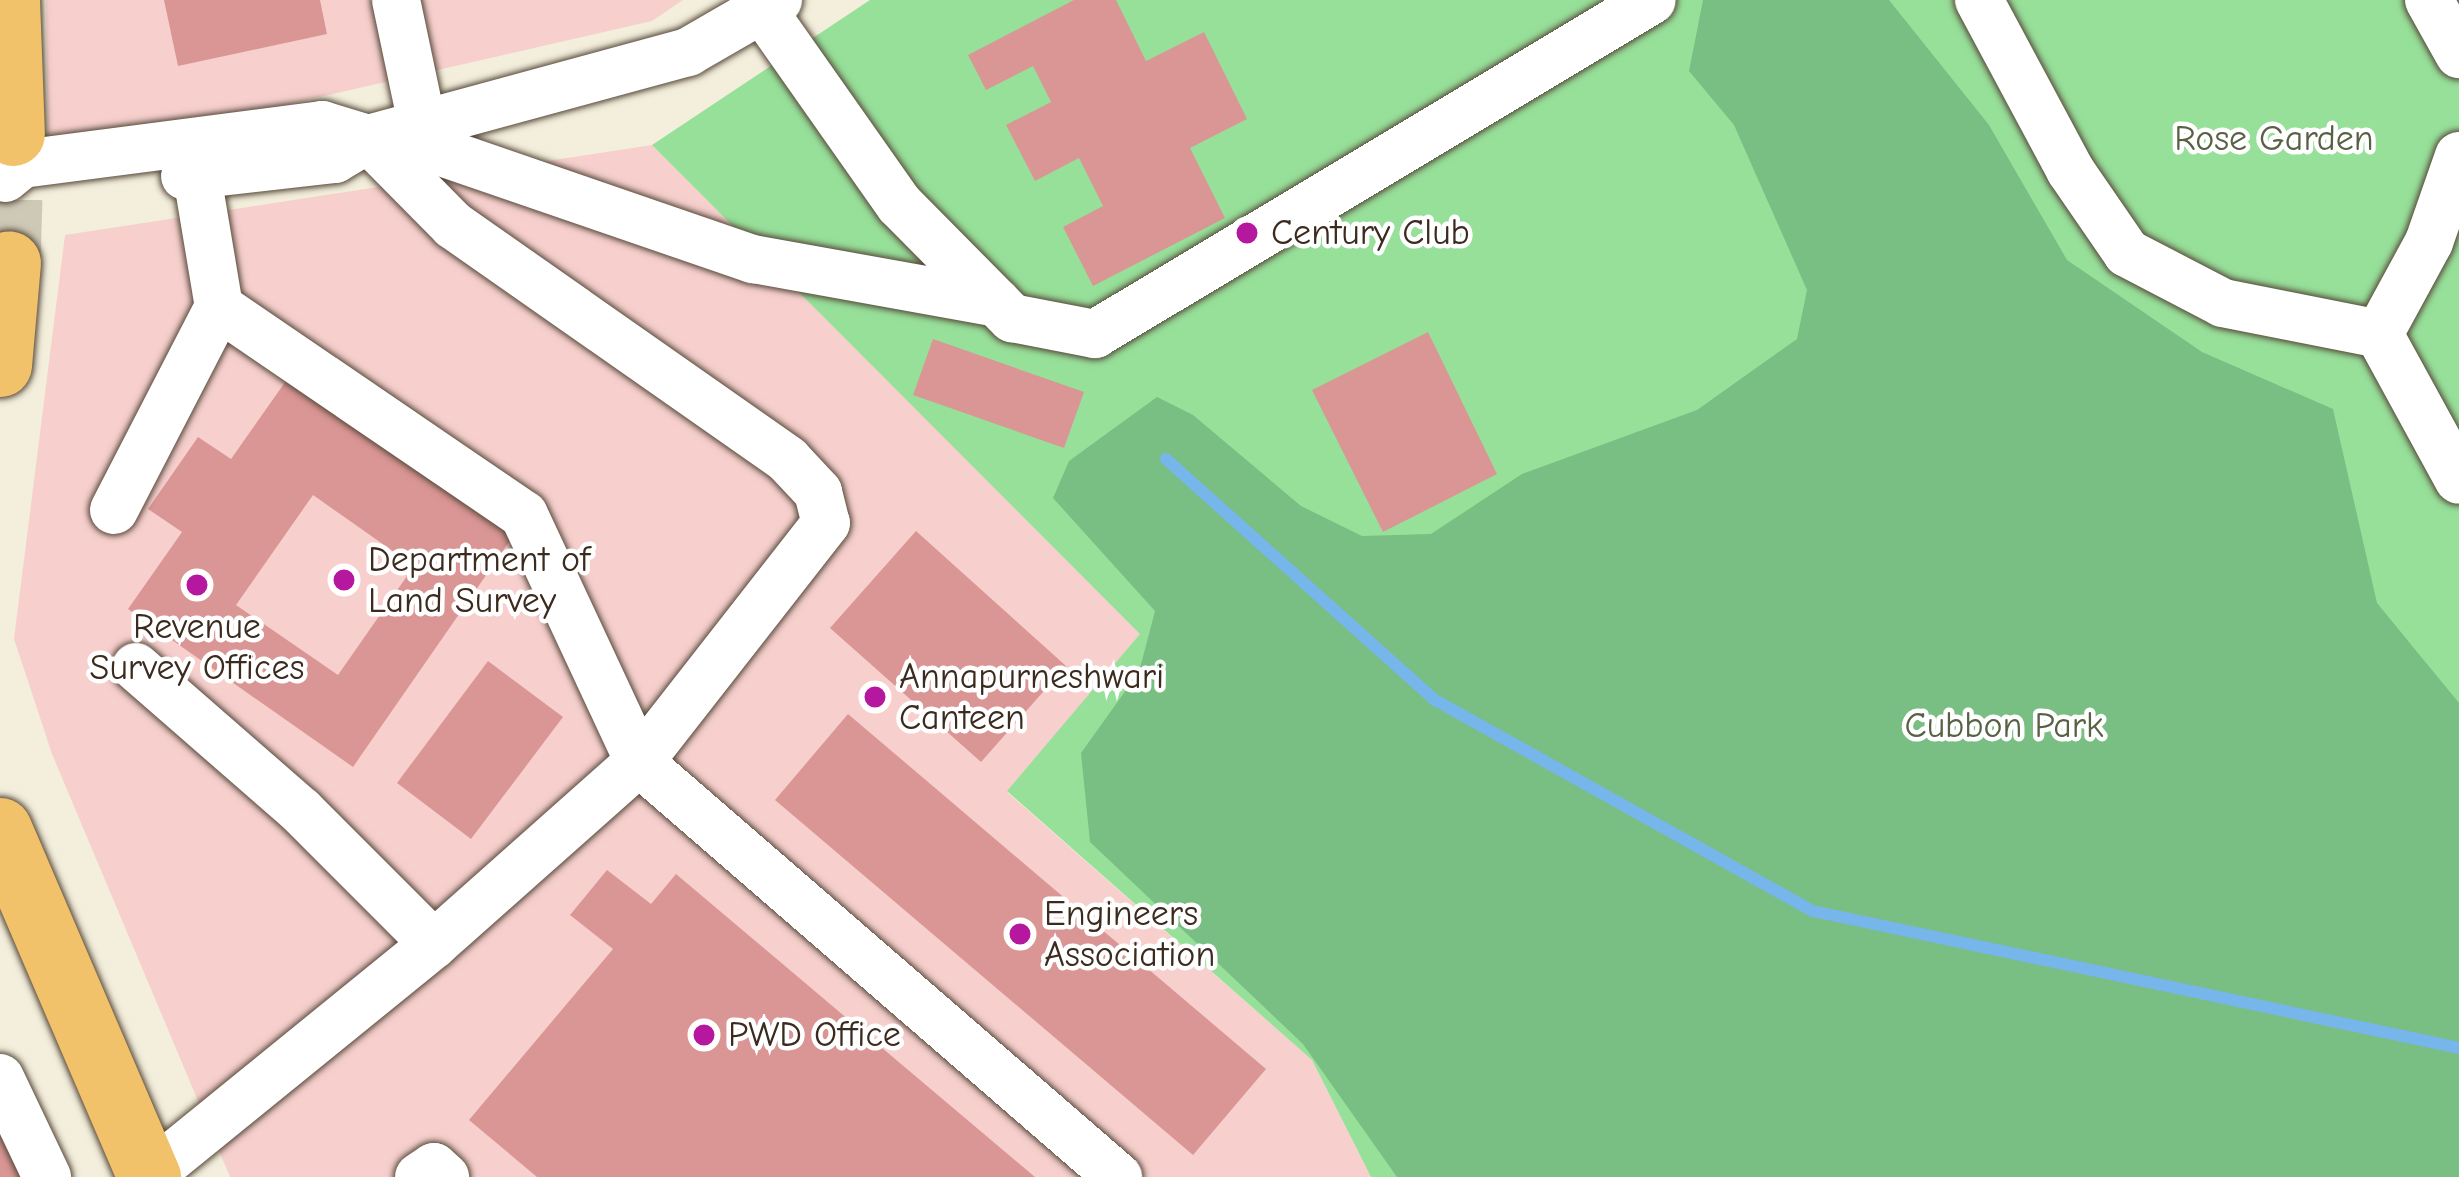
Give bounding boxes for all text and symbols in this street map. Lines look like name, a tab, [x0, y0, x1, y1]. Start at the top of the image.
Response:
park label: Rose Garden	[2174, 117, 2374, 161]
place label: Century Club	[1271, 211, 1470, 255]
marker: Century Club	[1234, 220, 1260, 246]
place label: Department of Land Survey	[368, 537, 590, 622]
marker: Department of Land Survey	[331, 567, 357, 593]
marker: Revenue Survey Offices	[184, 572, 210, 598]
place label: Revenue Survey Offices	[90, 604, 304, 689]
place label: Annapurneshwari Canteen	[899, 654, 1164, 739]
marker: Annapurneshwari Canteen	[862, 684, 888, 710]
park label: Cubbon Park	[1905, 704, 2103, 748]
place label: Engineers Association	[1044, 891, 1215, 976]
marker: Engineers Association	[1007, 921, 1033, 947]
place label: PWD Office	[728, 1013, 901, 1057]
marker: PWD Office	[691, 1022, 717, 1048]

